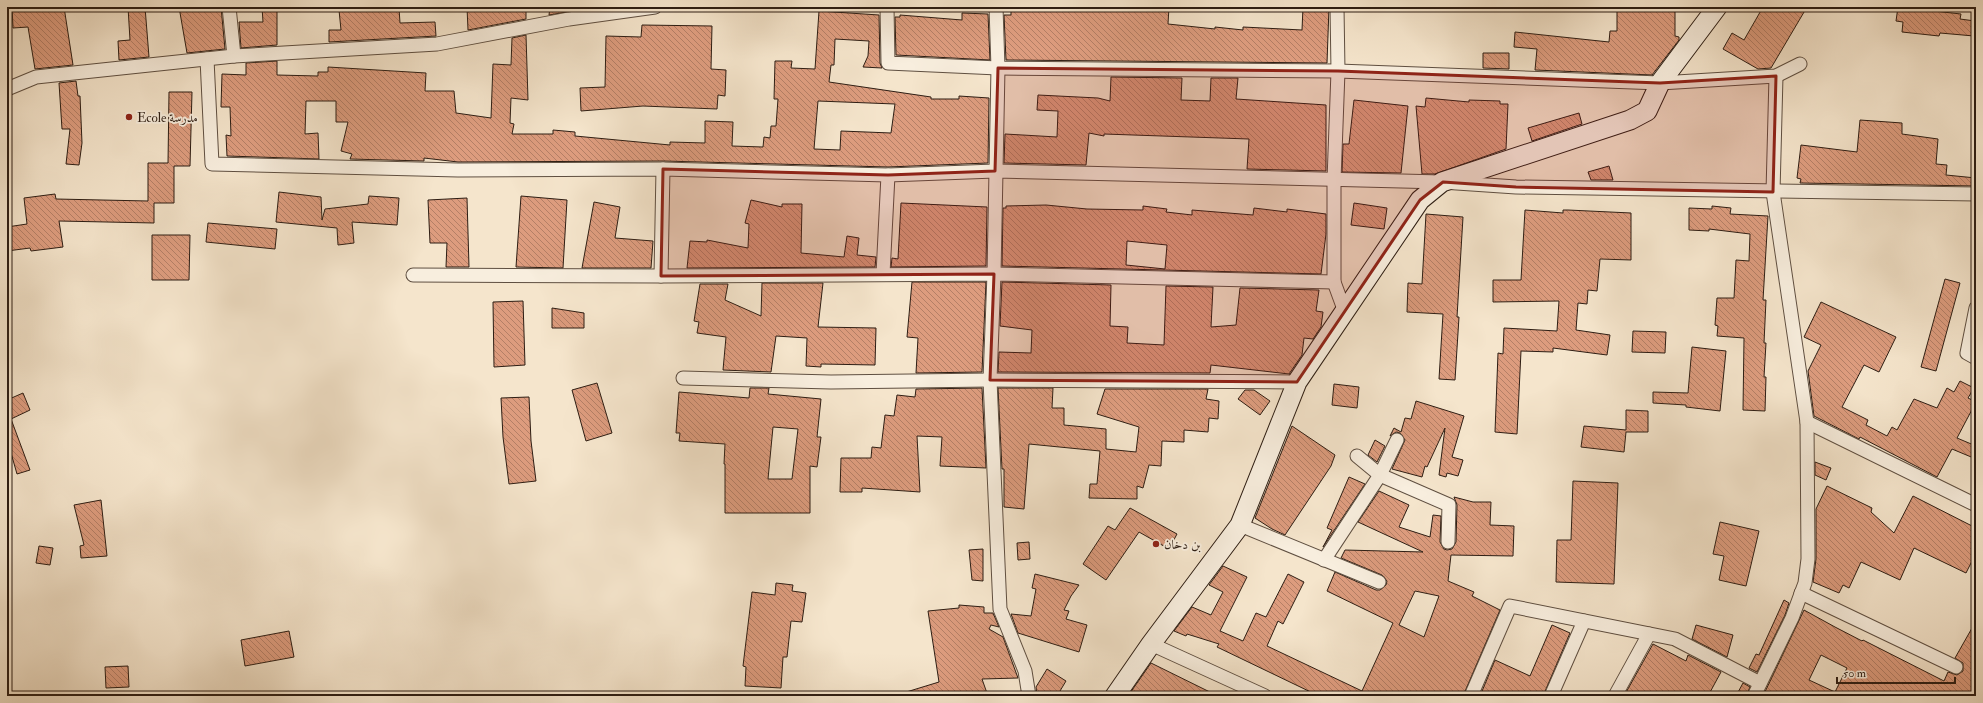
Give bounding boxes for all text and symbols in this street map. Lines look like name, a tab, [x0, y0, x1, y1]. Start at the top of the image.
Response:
place label: Ecole مدرسة	[137, 110, 198, 126]
marker: Ecole مدرسة	[124, 112, 134, 122]
place label: بن دخان	[1164, 537, 1201, 553]
marker: بن دخان	[1151, 539, 1161, 549]
scale bar	[1837, 659, 1955, 685]
text: 50 m	[1843, 666, 1867, 681]

